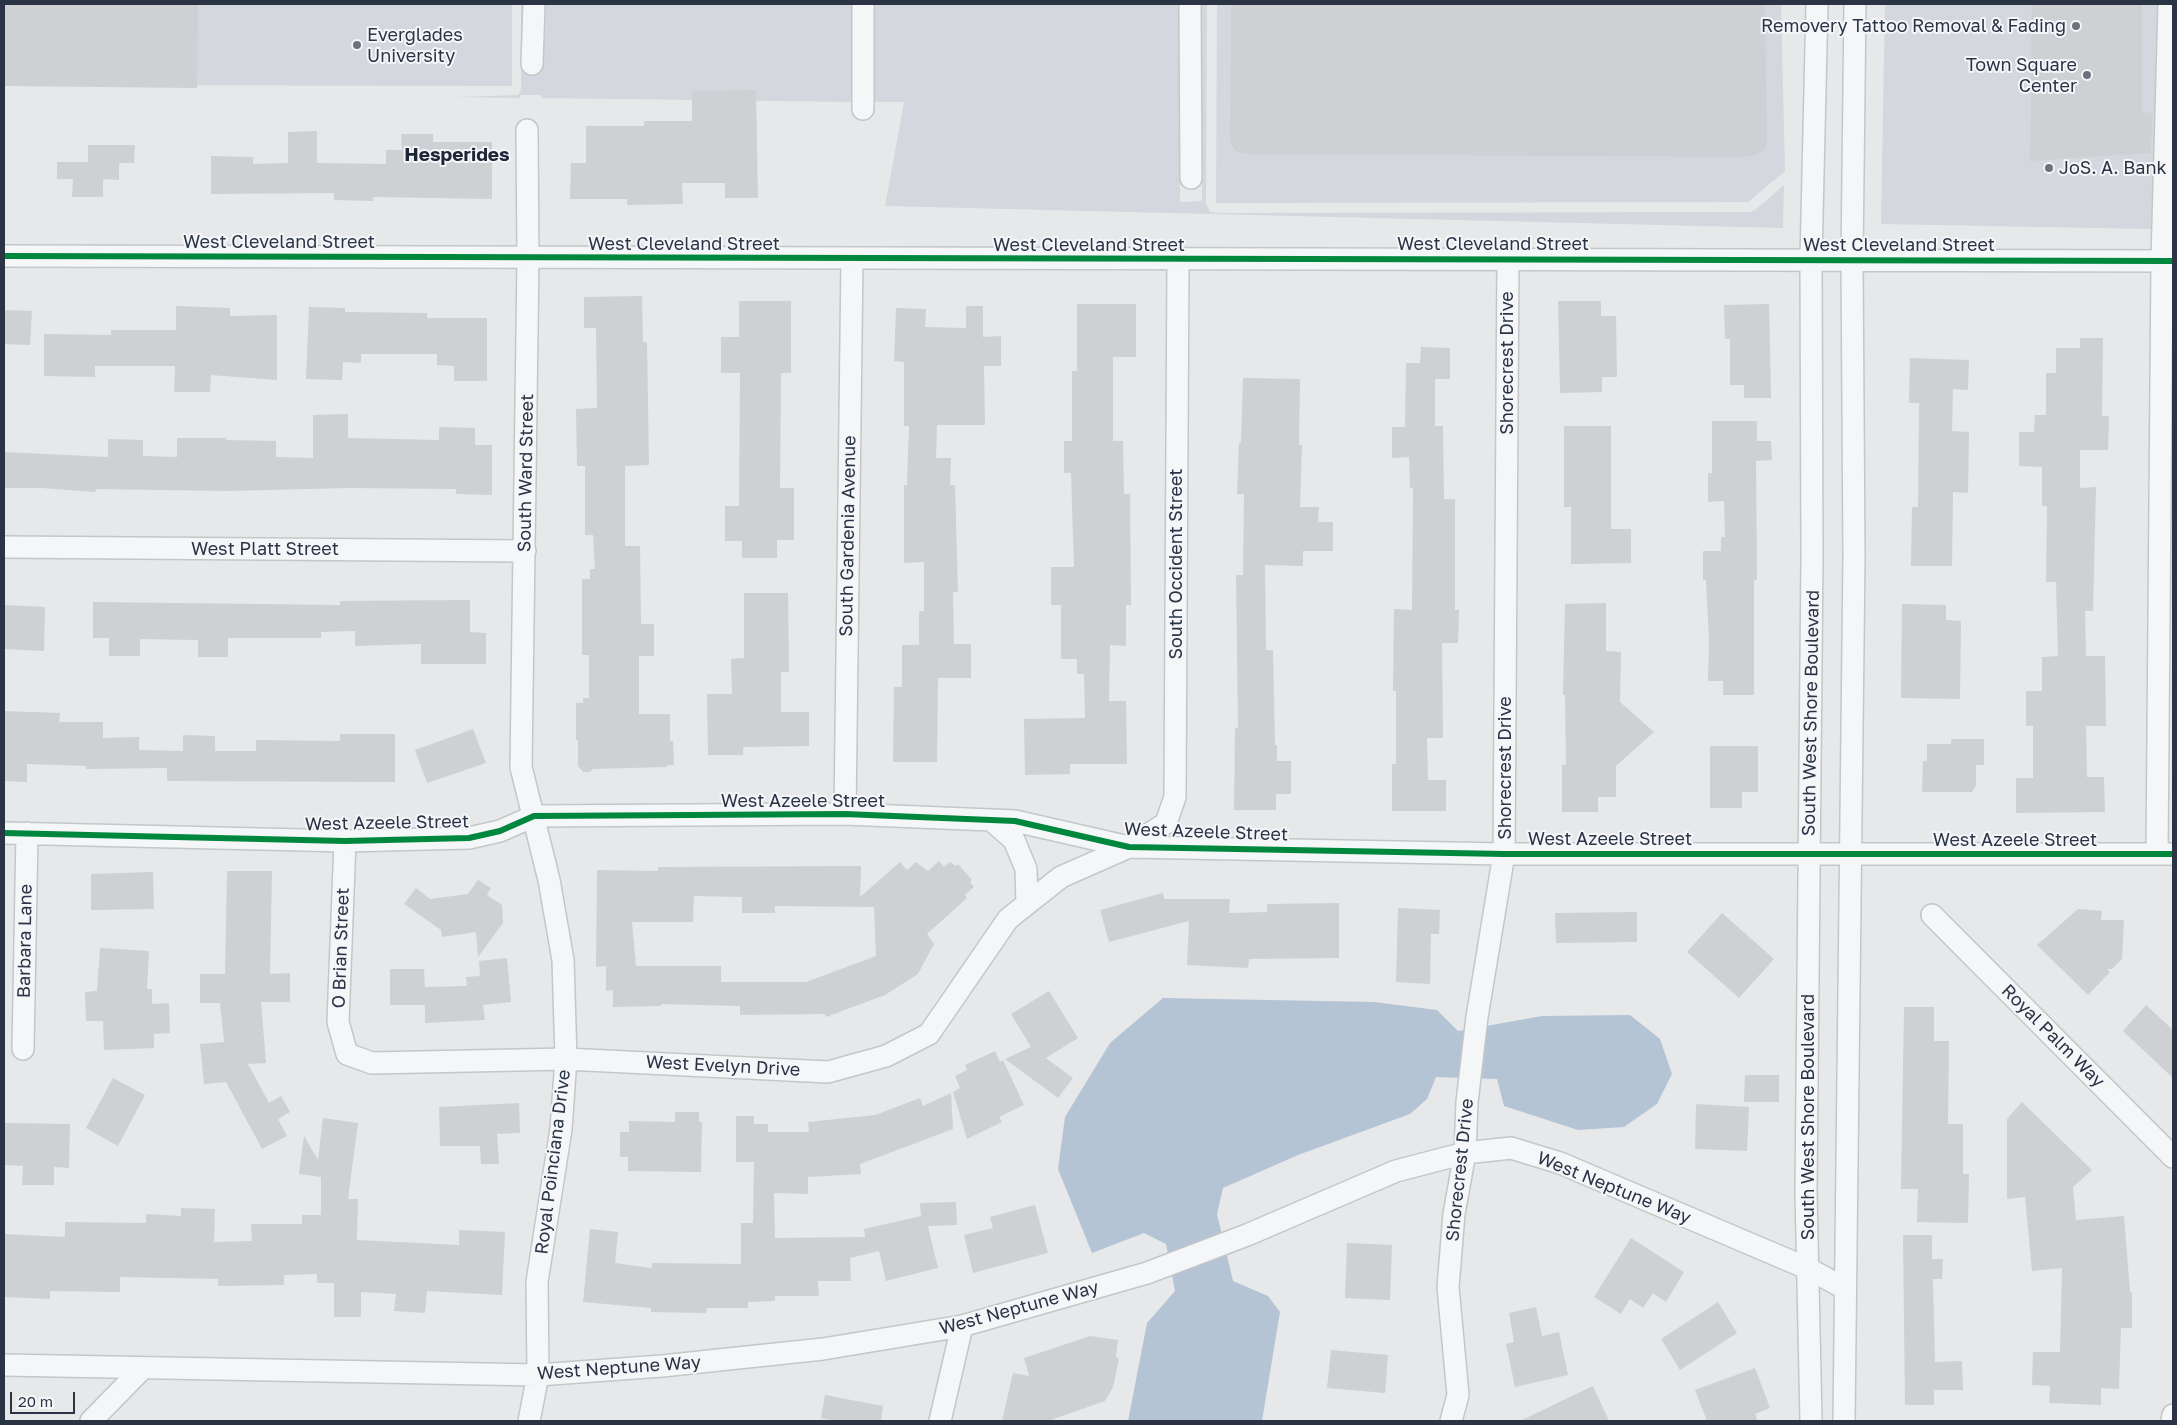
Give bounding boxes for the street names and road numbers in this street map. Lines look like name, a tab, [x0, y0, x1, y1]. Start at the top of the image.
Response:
street label: West Cleveland Street	[183, 231, 375, 253]
street label: West Cleveland Street	[588, 233, 780, 255]
street label: West Cleveland Street	[1397, 233, 1589, 255]
street label: West Cleveland Street	[993, 234, 1185, 256]
street label: West Cleveland Street	[1803, 234, 1995, 256]
street label: Shorecrest Drive	[1496, 291, 1518, 435]
street label: South Ward Street	[514, 394, 538, 552]
street label: South Gardenia Avenue	[835, 435, 861, 637]
street label: South Occident Street	[1165, 468, 1187, 660]
street label: West Platt Street	[191, 538, 339, 560]
street label: South West Shore Boulevard	[1798, 590, 1824, 836]
street label: Shorecrest Drive	[1494, 696, 1516, 840]
street label: West Azeele Street	[721, 790, 885, 812]
street label: West Azeele Street	[305, 811, 469, 835]
street label: West Azeele Street	[1124, 818, 1288, 846]
street label: West Azeele Street	[1528, 828, 1692, 850]
street label: West Azeele Street	[1933, 829, 2097, 851]
street label: Barbara Lane	[13, 884, 37, 998]
street label: O Brian Street	[328, 887, 354, 1009]
street label: Royal Palm Way	[1997, 980, 2109, 1092]
street label: South West Shore Boulevard	[1797, 994, 1819, 1240]
street label: West Evelyn Drive	[645, 1051, 801, 1081]
street label: Royal Poinciana Drive	[531, 1068, 575, 1256]
street label: Shorecrest Drive	[1442, 1097, 1478, 1243]
street label: West Neptune Way	[1534, 1147, 1694, 1229]
street label: West Neptune Way	[937, 1276, 1101, 1340]
street label: West Neptune Way	[536, 1352, 702, 1384]

